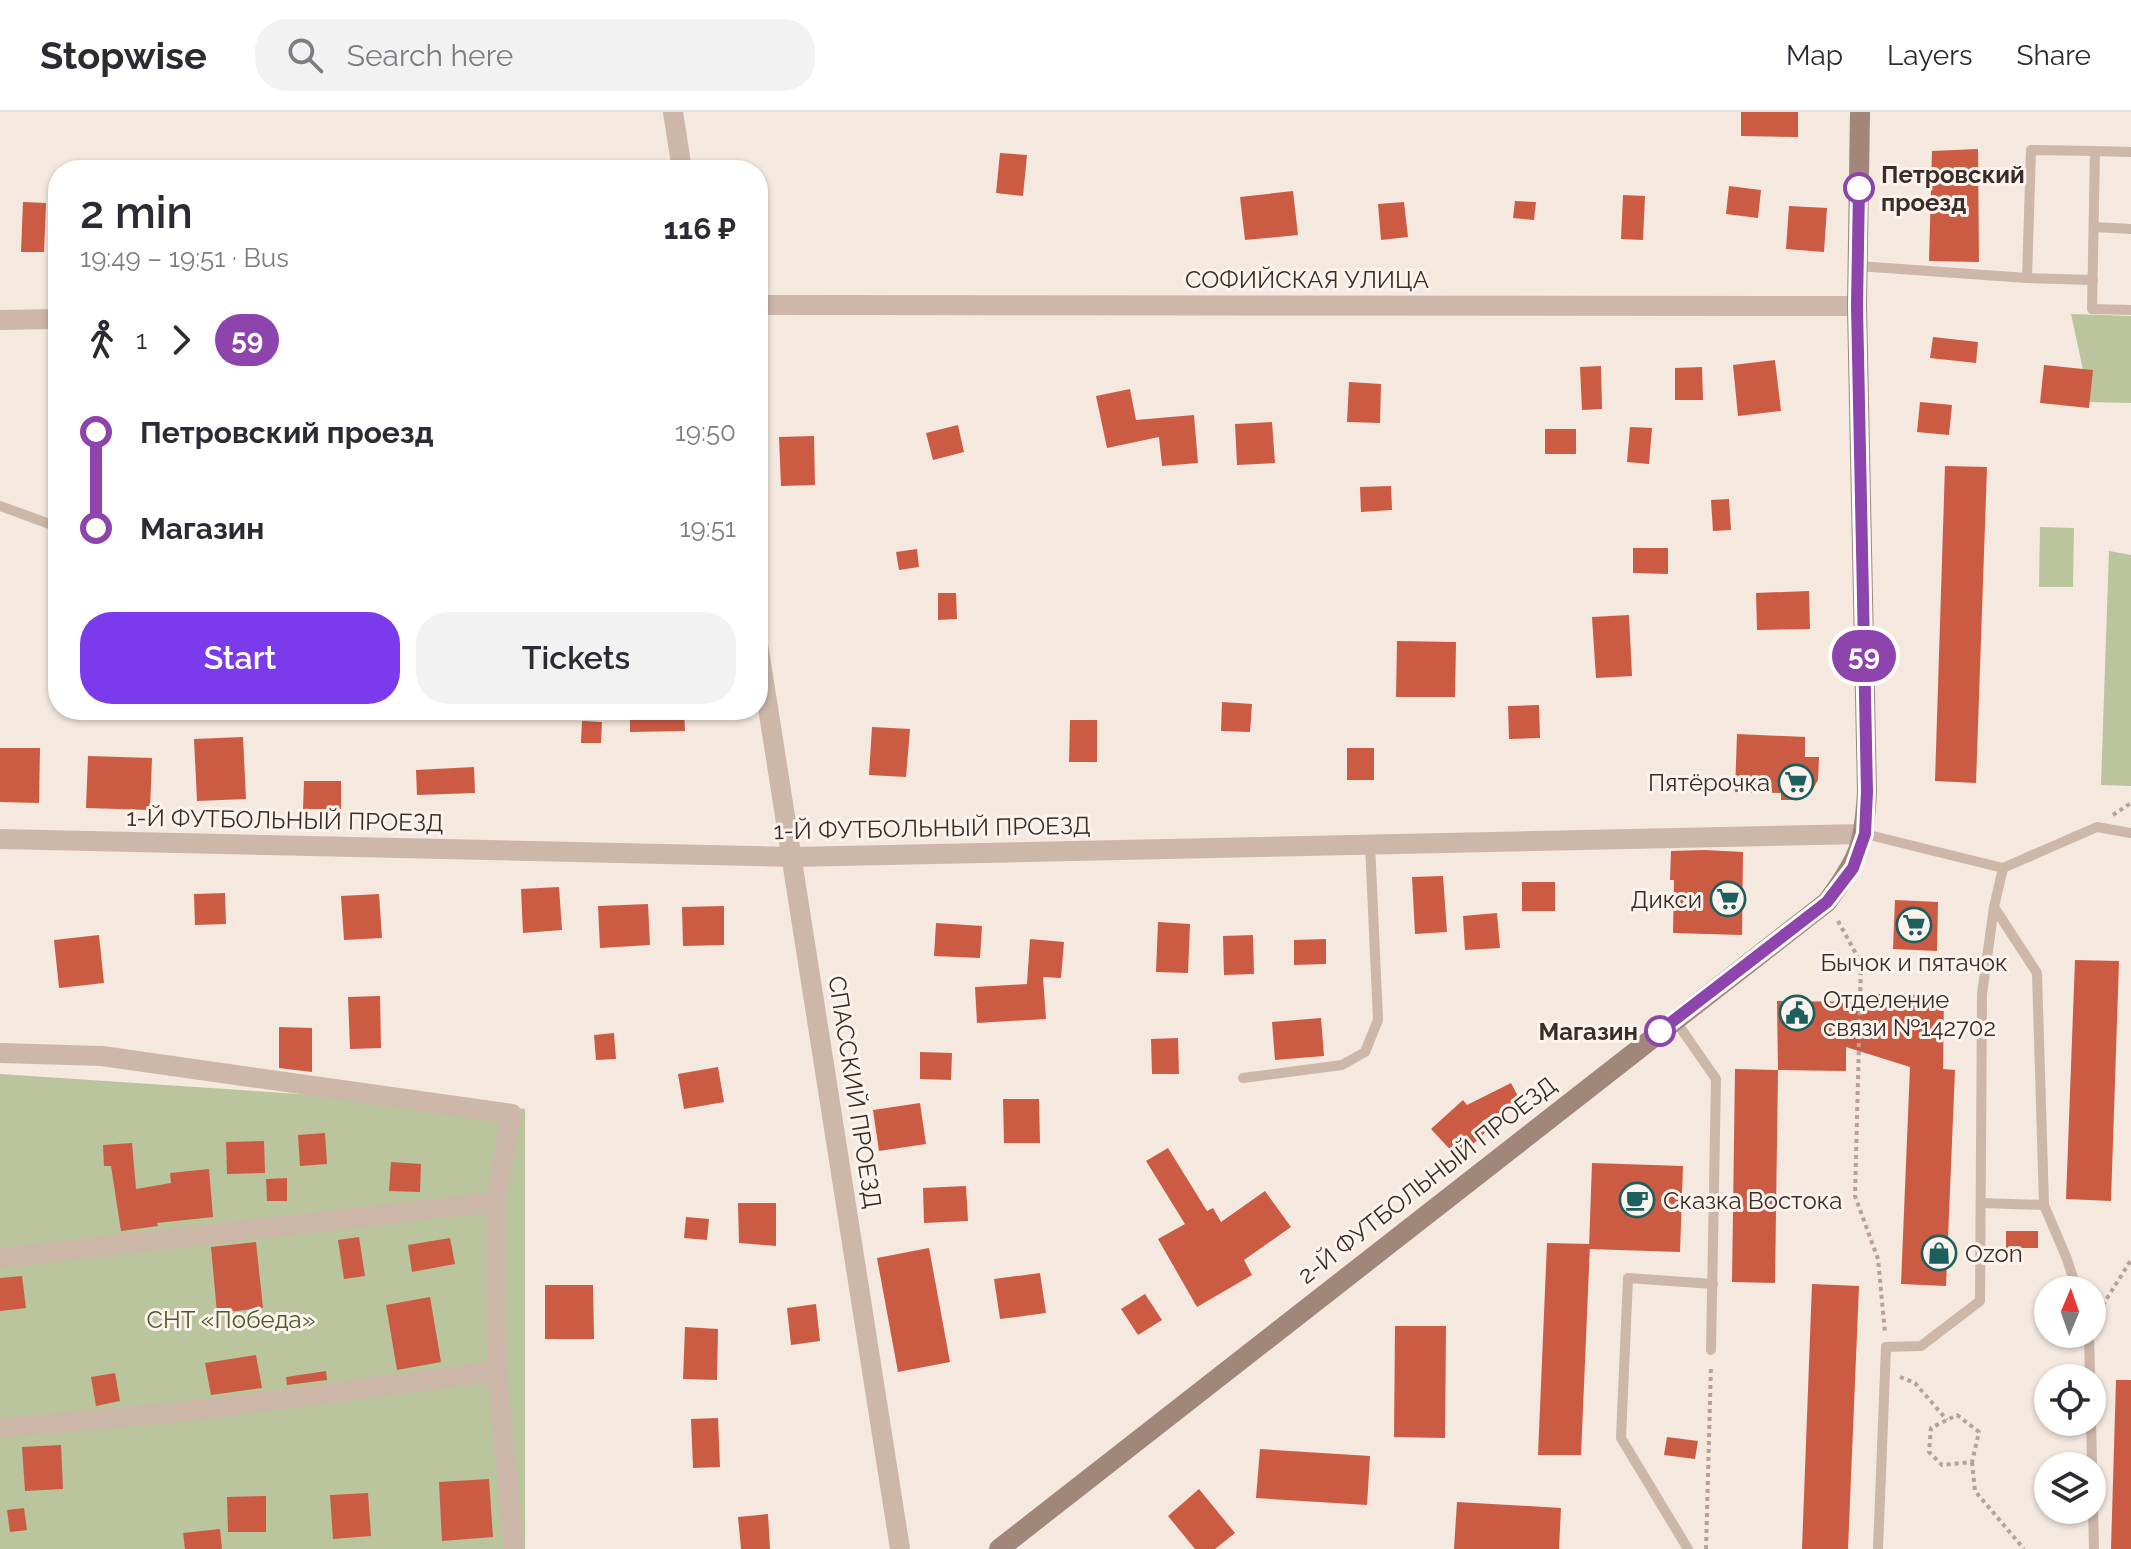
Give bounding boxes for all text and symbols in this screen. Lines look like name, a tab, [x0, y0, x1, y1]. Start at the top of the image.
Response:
search box	[255, 19, 815, 91]
text: Stopwise	[40, 33, 207, 78]
icon: search	[283, 33, 327, 77]
text: Search here	[347, 38, 513, 73]
text: Map	[1786, 39, 1843, 72]
text: Layers	[1887, 39, 1973, 72]
text: Share	[2017, 39, 2091, 72]
place label: Петровский проезд	[1881, 160, 2025, 217]
marker: Петровский проезд	[1844, 173, 1874, 203]
text: 2 min	[80, 187, 193, 238]
text: 116 ₽	[664, 211, 736, 246]
text: 19:49 – 19:51 · Bus	[80, 243, 289, 273]
street label: СОФИЙСКАЯ УЛИЦА	[1185, 265, 1429, 294]
icon: walk	[80, 318, 124, 362]
icon: forward	[159, 318, 203, 362]
text: 59	[231, 323, 263, 356]
text: 1	[136, 325, 147, 355]
text: Петровский проезд	[140, 415, 434, 450]
text: 19:50	[675, 417, 736, 447]
text: Магазин	[140, 511, 264, 546]
text: 19:51	[679, 513, 736, 543]
button: Start	[80, 612, 400, 704]
button: Tickets	[416, 612, 736, 704]
line badge: 59	[1828, 630, 1900, 682]
text: 59	[1848, 639, 1880, 672]
supermarket icon: Пятёрочка	[1777, 763, 1815, 801]
place label: Пятёрочка	[1648, 768, 1770, 797]
street label: 1-Й ФУТБОЛЬНЫЙ ПРОЕЗД	[126, 803, 444, 837]
street label: 1-Й ФУТБОЛЬНЫЙ ПРОЕЗД	[773, 811, 1091, 845]
supermarket icon: Дикси	[1709, 880, 1747, 918]
place label: Дикси	[1631, 885, 1702, 914]
supermarket icon: Бычок и пятачок	[1895, 906, 1933, 944]
place label: Бычок и пятачок	[1820, 948, 2008, 977]
street label: СПАССКИЙ ПРОЕЗД	[822, 974, 888, 1210]
place label: Отделение связи №142702	[1823, 985, 1996, 1042]
public building icon: Отделение связи №142702	[1778, 994, 1816, 1032]
marker: Магазин	[1645, 1016, 1675, 1046]
place label: Магазин	[1539, 1017, 1638, 1046]
street label: 2-Й ФУТБОЛЬНЫЙ ПРОЕЗД	[1292, 1070, 1562, 1290]
cafe icon: Сказка Востока	[1618, 1181, 1656, 1219]
place label: Сказка Востока	[1663, 1186, 1842, 1215]
shop icon: Ozon	[1920, 1234, 1958, 1272]
place label: Ozon	[1965, 1239, 2023, 1268]
north arrow	[2034, 1276, 2106, 1348]
map controls	[2034, 1276, 2106, 1524]
park label: СНТ «Победа»	[147, 1305, 315, 1334]
button: locate	[2034, 1364, 2106, 1436]
button: layers	[2034, 1452, 2106, 1524]

